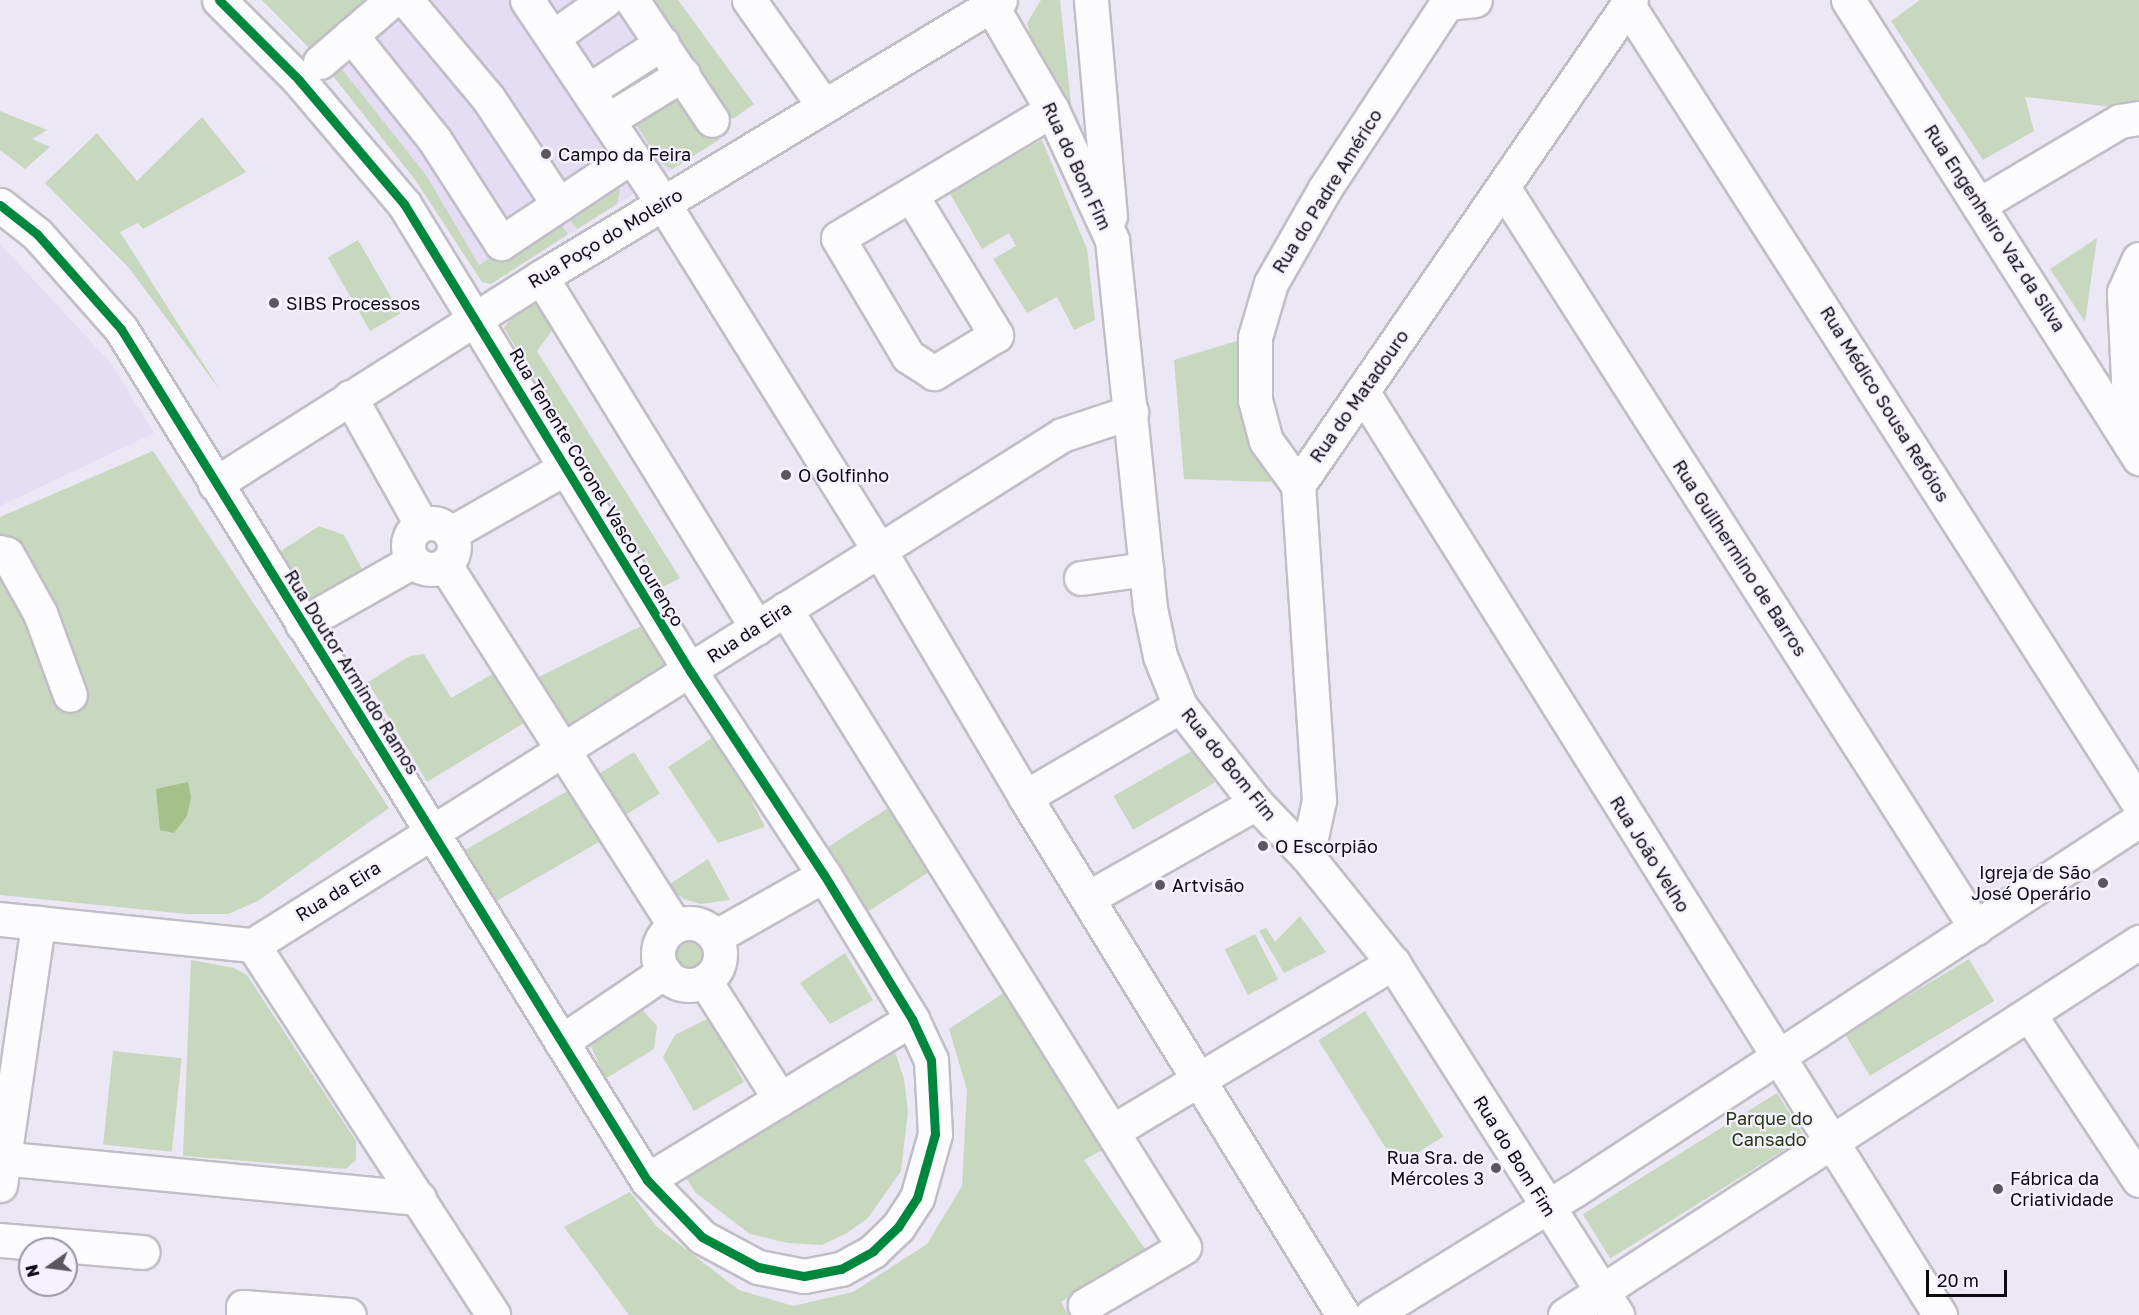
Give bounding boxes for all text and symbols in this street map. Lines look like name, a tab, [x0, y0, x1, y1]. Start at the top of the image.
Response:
street label: Rua do Bom Fim	[1038, 99, 1116, 233]
street label: Rua do Padre Américo	[1268, 105, 1386, 277]
street label: Rua Engenheiro Vaz da Silva	[1920, 120, 2070, 336]
place label: Campo da Feira	[558, 143, 691, 165]
marker: Campo da Feira	[539, 147, 553, 161]
street label: Rua Poço do Moleiro	[524, 183, 686, 293]
place label: SIBS Processos	[286, 292, 420, 314]
marker: SIBS Processos	[267, 296, 281, 310]
street label: Rua Médico Sousa Refóios	[1816, 302, 1954, 506]
street label: Rua do Matadouro	[1305, 325, 1413, 467]
street label: Rua Tenente Coronel Vasco Lourenço	[505, 344, 689, 630]
street label: Rua Guilhermino de Barros	[1668, 456, 1812, 660]
place label: O Golfinho	[798, 464, 889, 486]
marker: O Golfinho	[779, 468, 793, 482]
street label: Rua Doutor Armindo Ramos	[280, 566, 424, 778]
street label: Rua da Eira	[703, 597, 795, 667]
street label: Rua do Bom Fim	[1177, 703, 1281, 825]
street label: Rua João Velho	[1606, 792, 1694, 916]
place label: O Escorpião	[1275, 835, 1378, 857]
marker: O Escorpião	[1256, 839, 1270, 853]
street label: Rua da Eira	[292, 856, 384, 926]
place label: Igreja de São José Operário	[1971, 862, 2091, 904]
place label: Artvisão	[1172, 874, 1244, 896]
marker: Igreja de São José Operário	[2096, 876, 2110, 890]
marker: Artvisão	[1153, 878, 1167, 892]
street label: Rua do Bom Fim	[1469, 1092, 1561, 1220]
park label: Parque do Cansado	[1725, 1108, 1813, 1150]
place label: Rua Sra. de Mércoles 3	[1387, 1147, 1484, 1190]
marker: Rua Sra. de Mércoles 3	[1489, 1161, 1503, 1175]
place label: Fábrica da Criatividade	[2010, 1168, 2114, 1210]
marker: Fábrica da Criatividade	[1991, 1182, 2005, 1196]
north arrow	[18, 1237, 78, 1297]
scale bar	[1929, 1258, 2010, 1296]
text: N	[21, 1263, 44, 1279]
text: 20 m	[1937, 1269, 1979, 1291]

